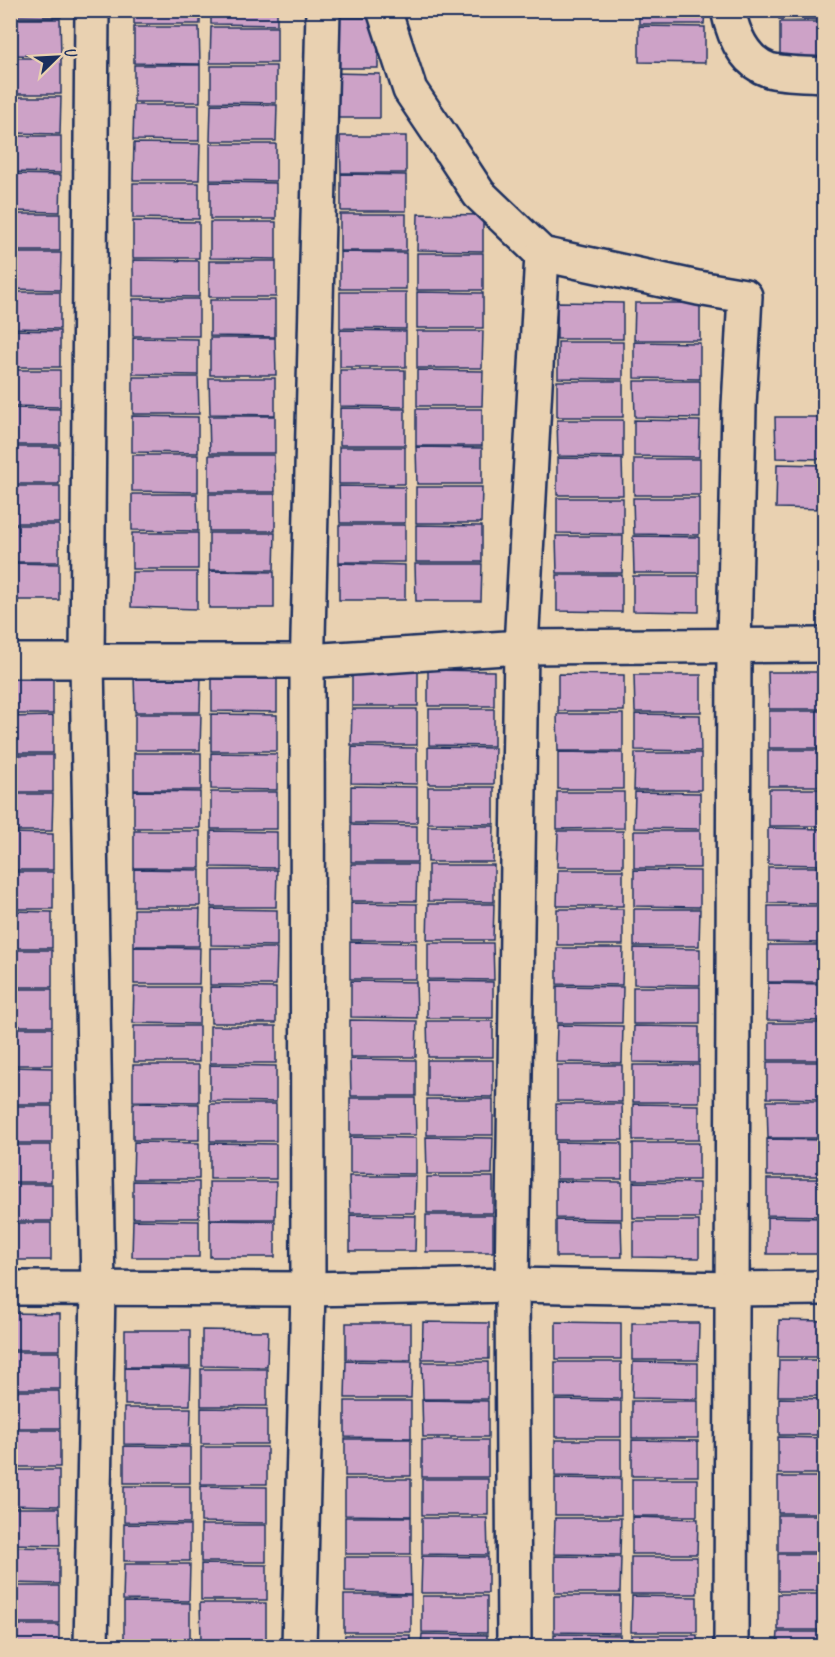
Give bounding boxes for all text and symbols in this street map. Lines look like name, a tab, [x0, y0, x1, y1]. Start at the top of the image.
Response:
north arrow	[27, 27, 87, 87]
text: U	[59, 44, 82, 62]

